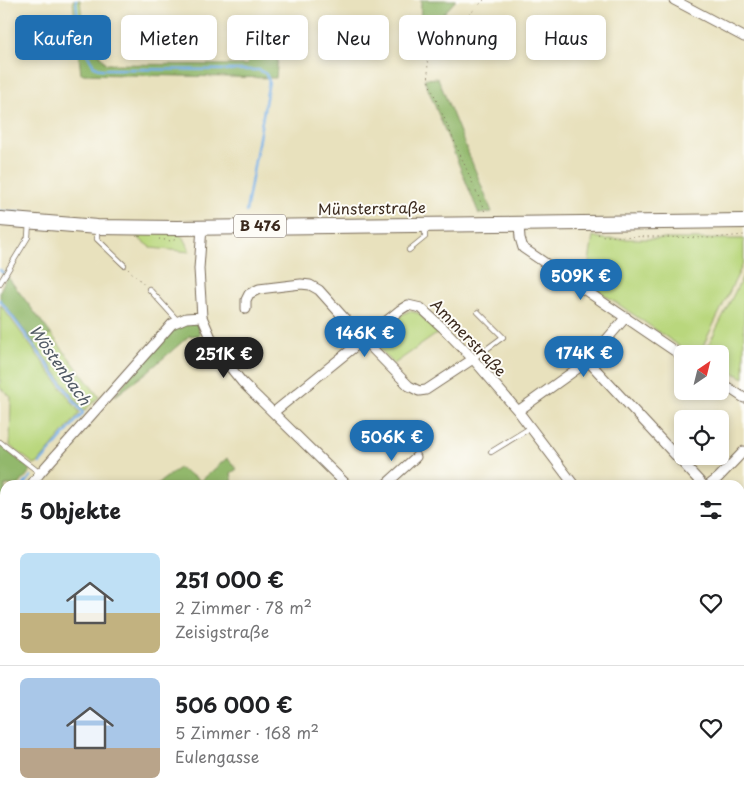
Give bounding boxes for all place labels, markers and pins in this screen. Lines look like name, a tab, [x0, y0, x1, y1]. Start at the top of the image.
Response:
pin: 509K €	[540, 258, 622, 301]
pin: 146K €	[324, 316, 406, 358]
pin: 251K €	[183, 336, 265, 379]
pin: 174K €	[543, 336, 625, 378]
pin: 506K €	[351, 420, 433, 462]

